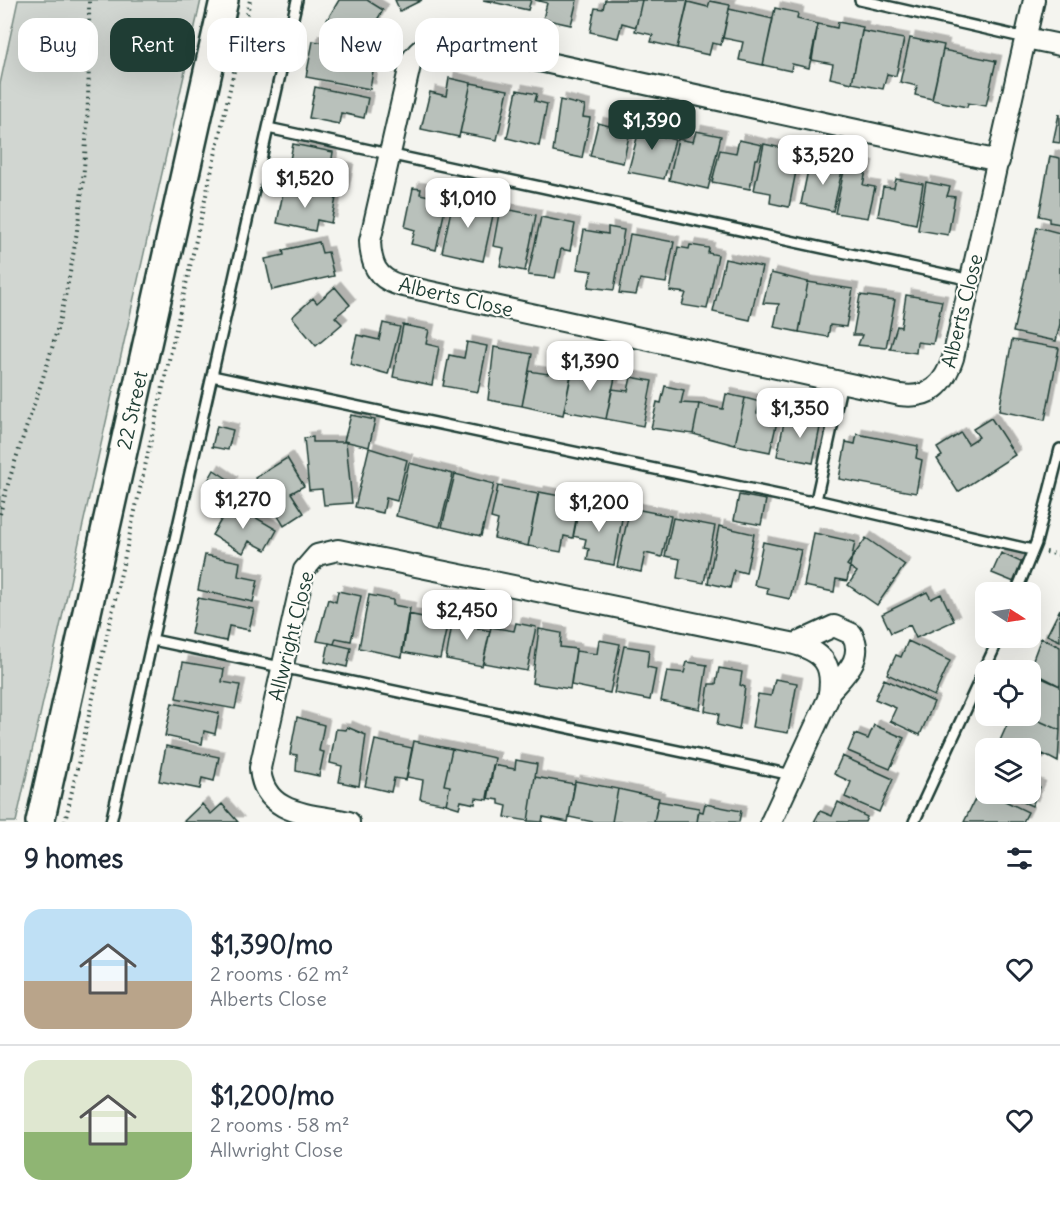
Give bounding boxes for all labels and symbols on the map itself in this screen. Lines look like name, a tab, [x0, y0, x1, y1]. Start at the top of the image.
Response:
pin: $1,390	[603, 100, 701, 151]
pin: $3,520	[774, 135, 872, 186]
pin: $1,520	[256, 158, 354, 209]
pin: $1,010	[419, 178, 517, 229]
street label: Alberts Close	[935, 251, 988, 371]
street label: Alberts Close	[396, 271, 516, 322]
pin: $1,390	[541, 341, 639, 392]
street label: 22 Street	[111, 368, 153, 452]
pin: $1,350	[751, 388, 849, 439]
pin: $1,270	[194, 479, 292, 530]
pin: $1,200	[550, 482, 648, 533]
street label: Allwright Close	[262, 568, 319, 703]
north arrow	[975, 582, 1041, 648]
pin: $2,450	[418, 590, 516, 641]

